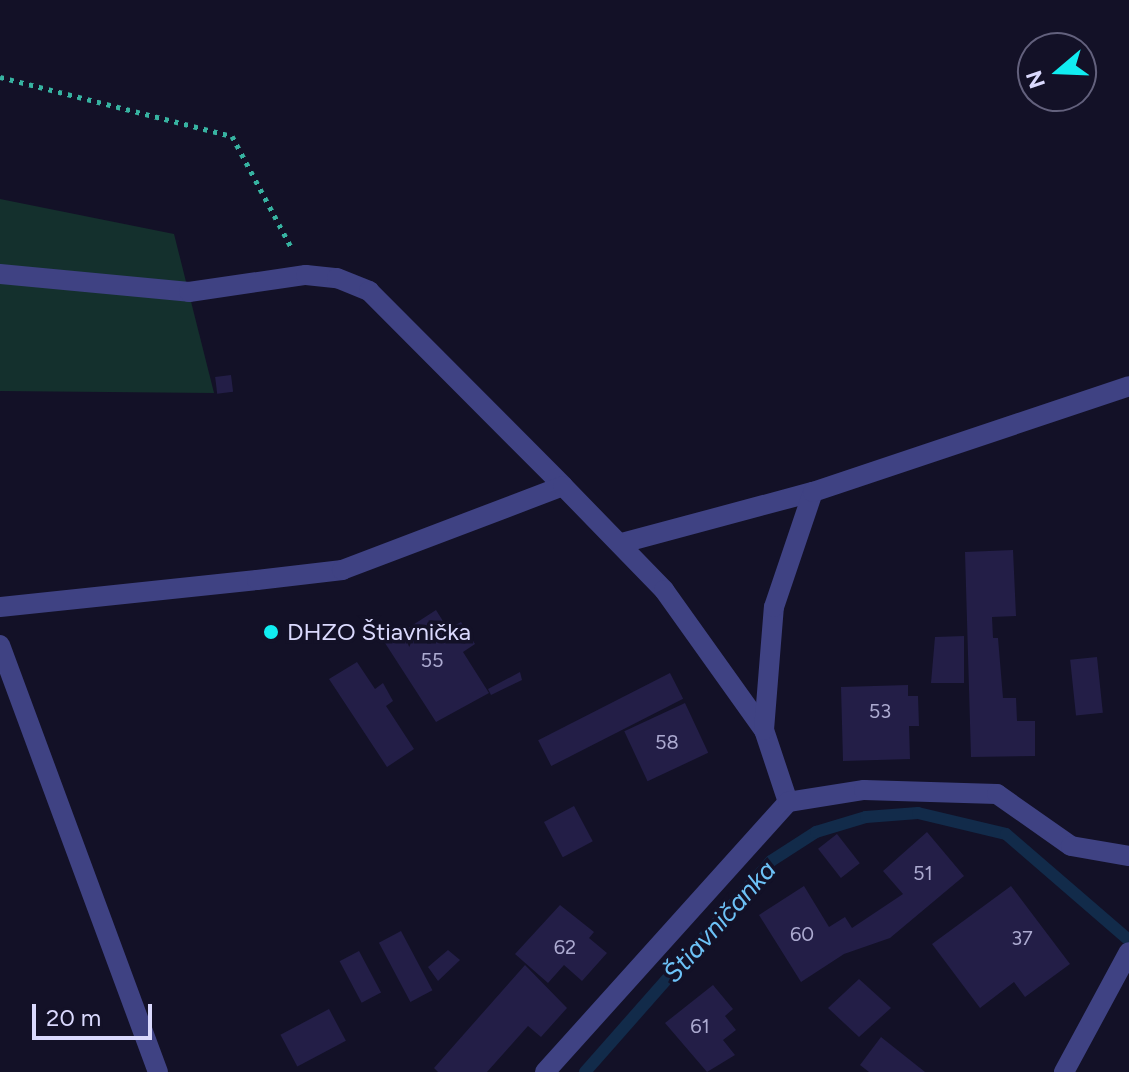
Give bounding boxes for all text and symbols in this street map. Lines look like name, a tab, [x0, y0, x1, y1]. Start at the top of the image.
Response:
north arrow	[1017, 32, 1097, 112]
text: N	[1020, 67, 1051, 92]
place label: DHZO Štiavnička	[287, 618, 471, 646]
marker: DHZO Štiavnička	[262, 623, 280, 641]
house number: 55	[421, 648, 443, 672]
house number: 53	[869, 699, 891, 723]
house number: 58	[655, 730, 679, 754]
water label: Štiavničanka	[657, 855, 783, 989]
house number: 51	[913, 861, 933, 885]
house number: 60	[790, 922, 814, 946]
house number: 37	[1011, 926, 1033, 950]
house number: 62	[554, 935, 576, 959]
scale bar	[36, 988, 156, 1038]
text: 20 m	[46, 1003, 101, 1032]
house number: 61	[690, 1014, 710, 1038]

